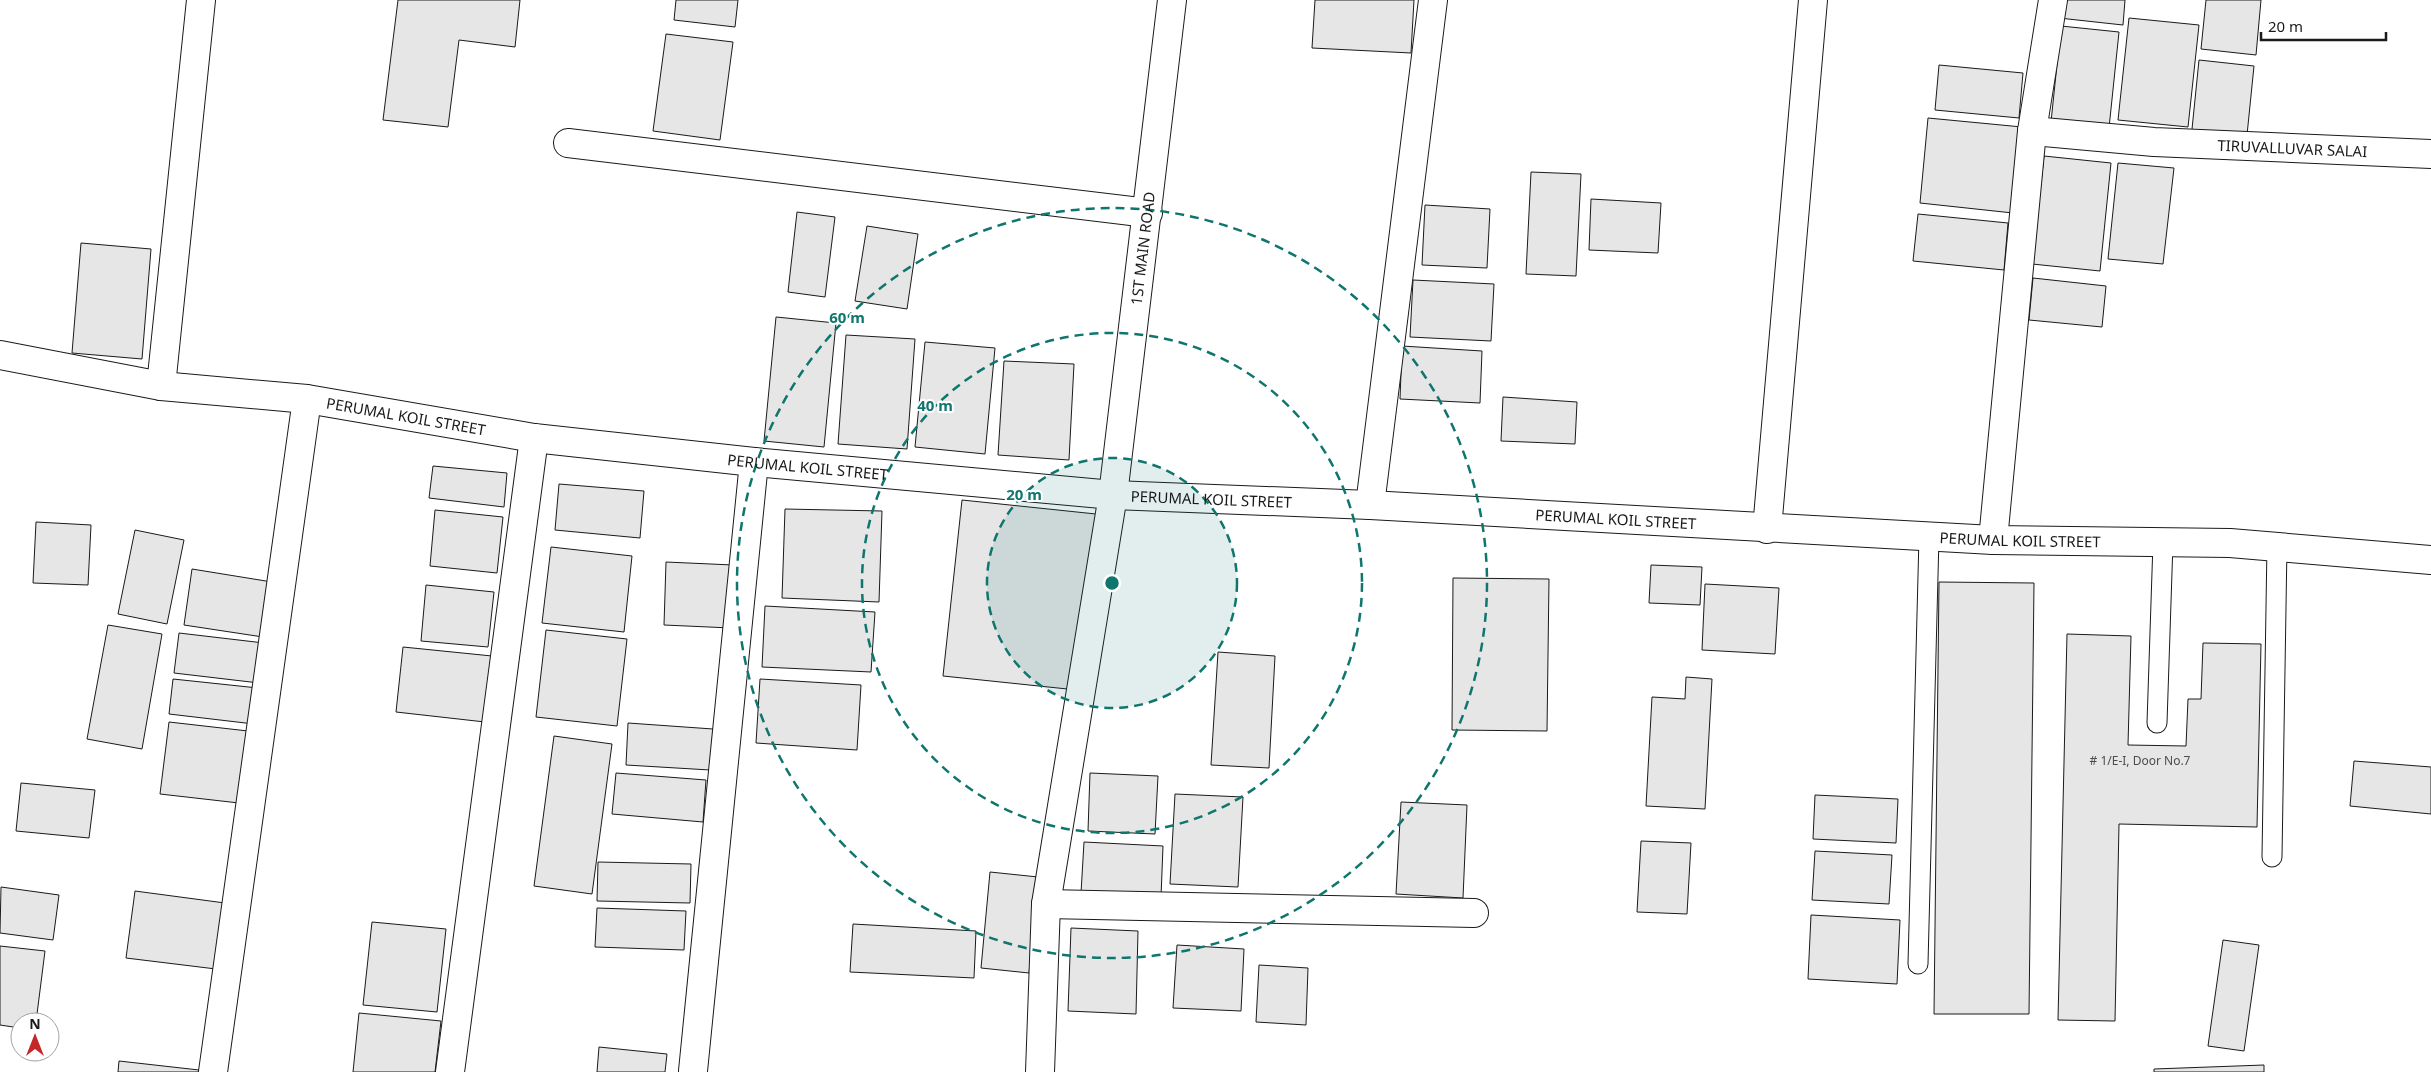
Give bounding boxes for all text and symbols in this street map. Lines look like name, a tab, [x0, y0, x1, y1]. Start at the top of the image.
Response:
scale bar	[2261, 10, 2386, 42]
text: 20 m	[2268, 16, 2303, 36]
street label: TIRUVALLUVAR SALAI	[2217, 135, 2368, 161]
street label: 1ST MAIN ROAD	[1126, 190, 1159, 306]
text: 60 m	[829, 307, 865, 327]
street label: PERUMAL KOIL STREET	[325, 393, 488, 440]
text: 40 m	[917, 395, 953, 415]
street label: PERUMAL KOIL STREET	[726, 449, 889, 484]
text: 20 m	[1006, 484, 1042, 504]
street label: PERUMAL KOIL STREET	[1130, 486, 1293, 512]
street label: PERUMAL KOIL STREET	[1535, 504, 1697, 533]
street label: PERUMAL KOIL STREET	[1939, 527, 2102, 551]
centre of rings	[1103, 574, 1121, 592]
house number: # 1/E-I, Door No.7	[2090, 752, 2191, 769]
north arrow	[10, 1012, 60, 1062]
text: N	[29, 1014, 41, 1033]

